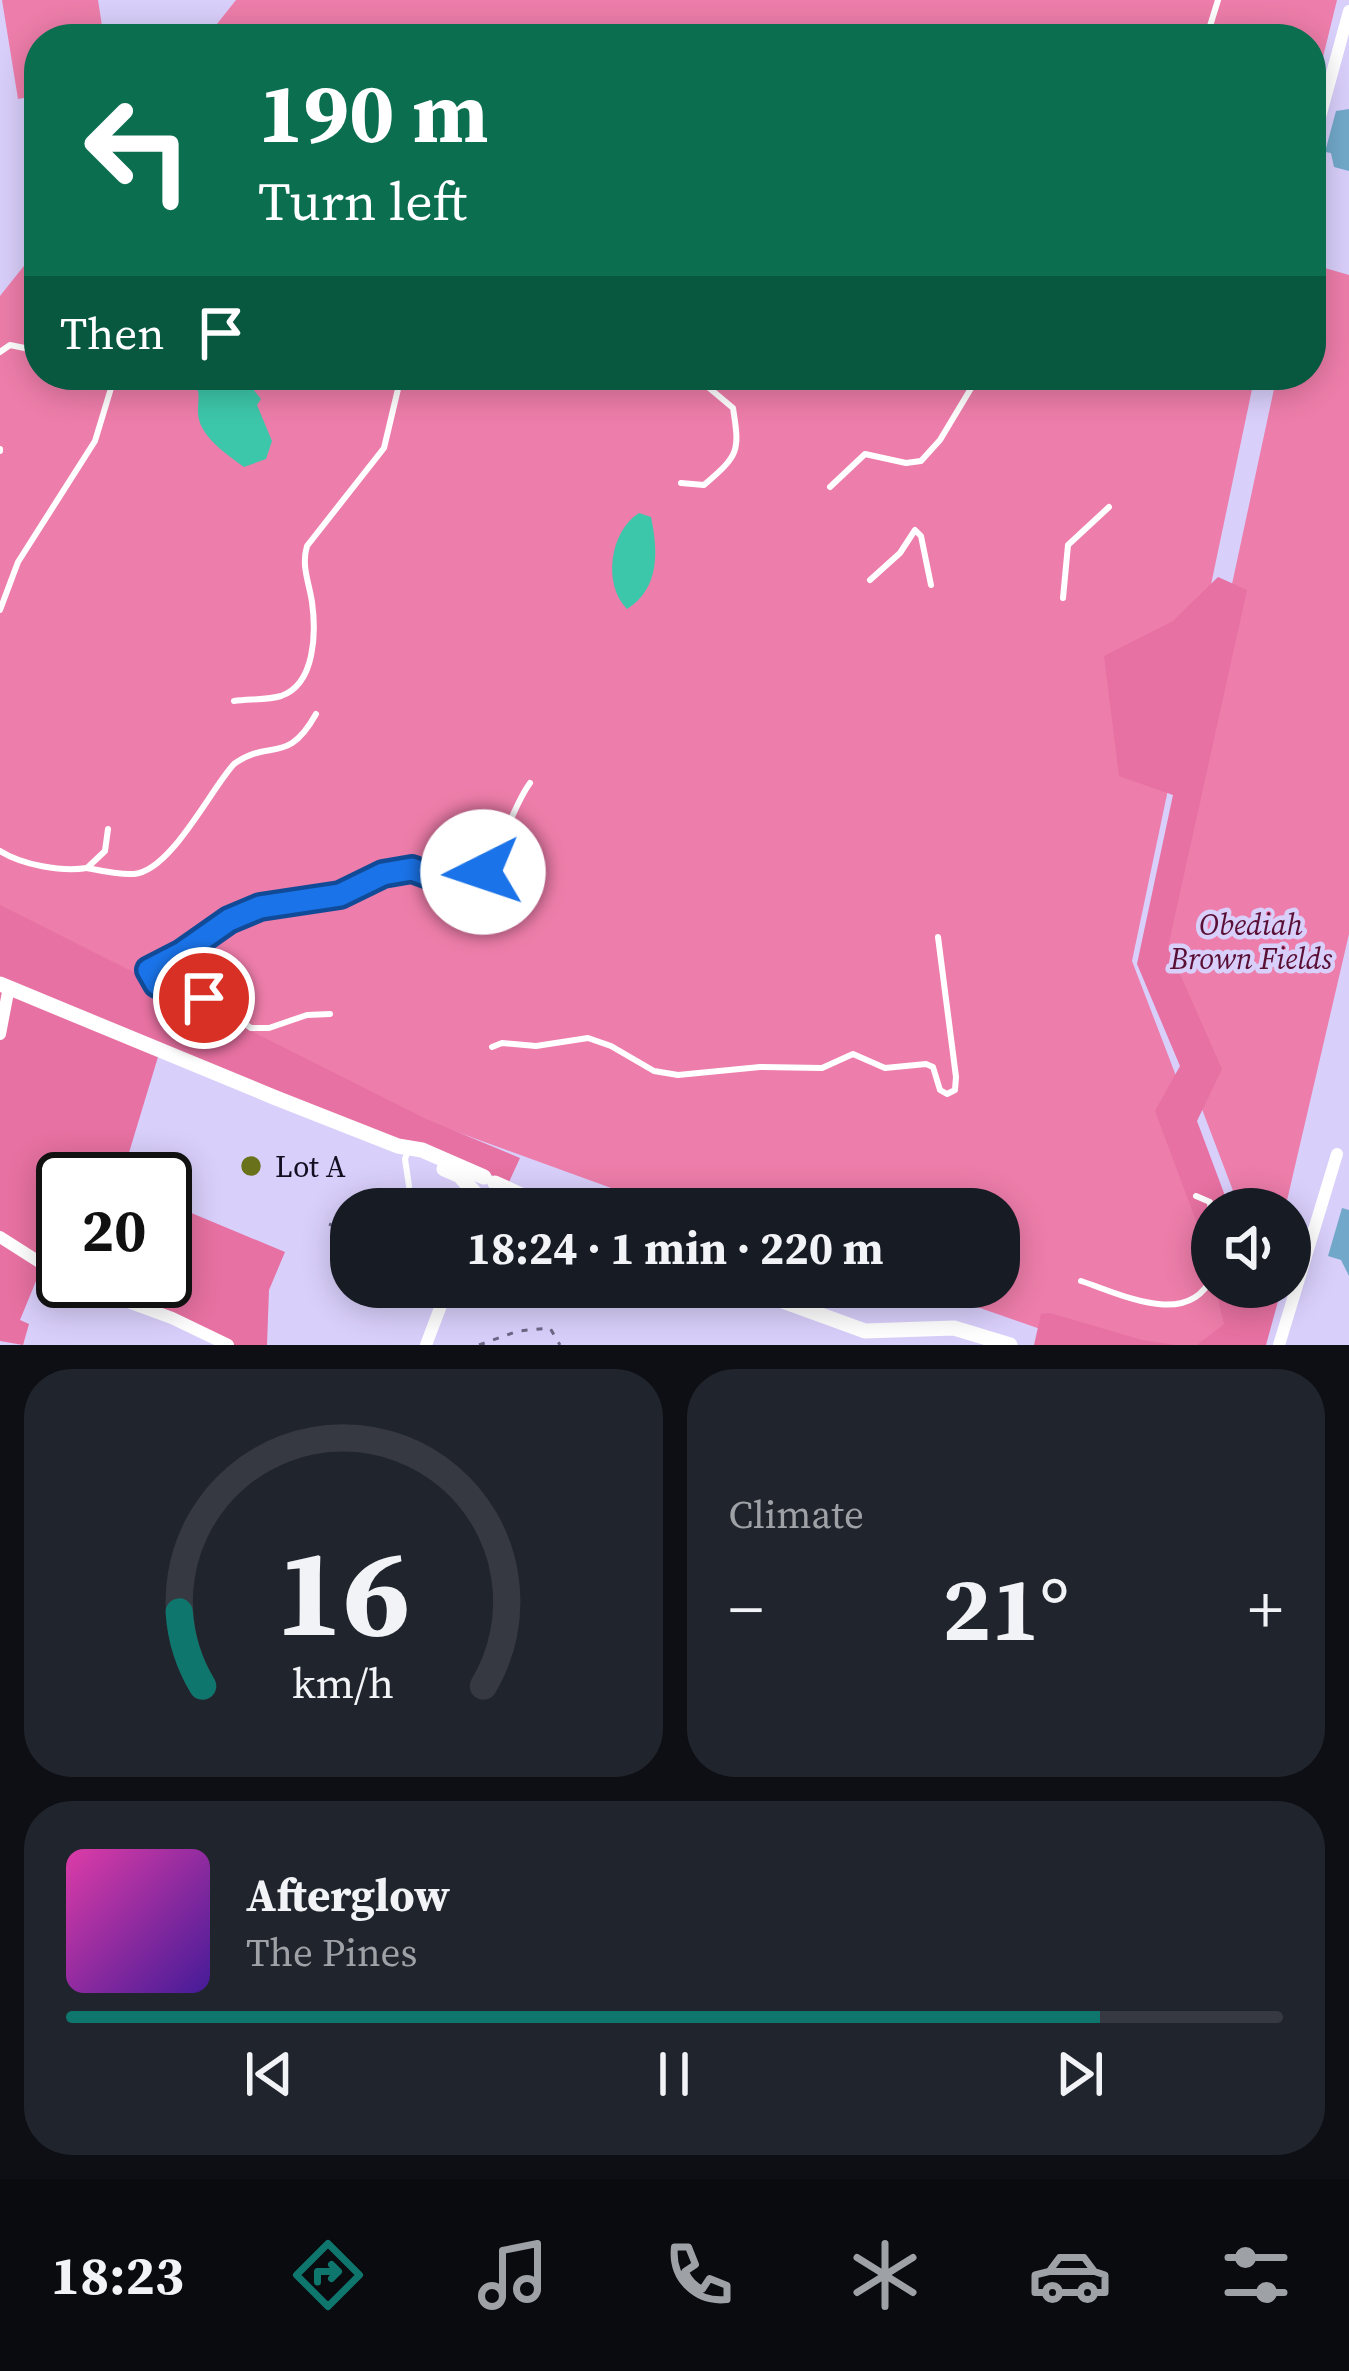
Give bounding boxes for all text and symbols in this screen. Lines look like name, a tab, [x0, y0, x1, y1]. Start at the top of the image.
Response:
text: 190 m	[258, 55, 489, 170]
icon: left	[60, 72, 216, 228]
text: Turn left	[258, 164, 467, 238]
icon: arrive	[188, 300, 254, 366]
text: Then	[60, 302, 164, 364]
position arrow	[420, 809, 546, 935]
park label: Obediah Brown Fields	[1169, 904, 1332, 979]
pin	[153, 947, 255, 1049]
icon: arrive	[171, 965, 237, 1031]
place label: Lot A	[275, 1146, 346, 1187]
speed limit sign: 20	[36, 1152, 192, 1308]
marker: Lot A	[238, 1153, 264, 1179]
map controls	[1191, 1188, 1311, 1308]
button: sound	[1191, 1188, 1311, 1308]
text: 18:24 · 1 min · 220 m	[467, 1217, 883, 1279]
text: Climate	[729, 1488, 864, 1541]
text: 16	[276, 1506, 411, 1677]
text: 21°	[942, 1547, 1069, 1670]
text: −	[729, 1564, 763, 1654]
text: +	[1248, 1564, 1283, 1654]
text: km/h	[292, 1654, 394, 1712]
text: Afterglow	[246, 1864, 450, 1926]
text: The Pines	[246, 1926, 417, 1979]
icon: previous	[236, 2041, 302, 2107]
icon: pause	[641, 2041, 707, 2107]
icon: next	[1047, 2041, 1113, 2107]
icon: directions	[286, 2233, 370, 2317]
icon: music	[471, 2233, 555, 2317]
icon: phone	[657, 2233, 741, 2317]
icon: climate	[843, 2233, 927, 2317]
icon: car	[1028, 2233, 1112, 2317]
icon: filters	[1214, 2233, 1298, 2317]
text: 18:23	[51, 2238, 184, 2312]

